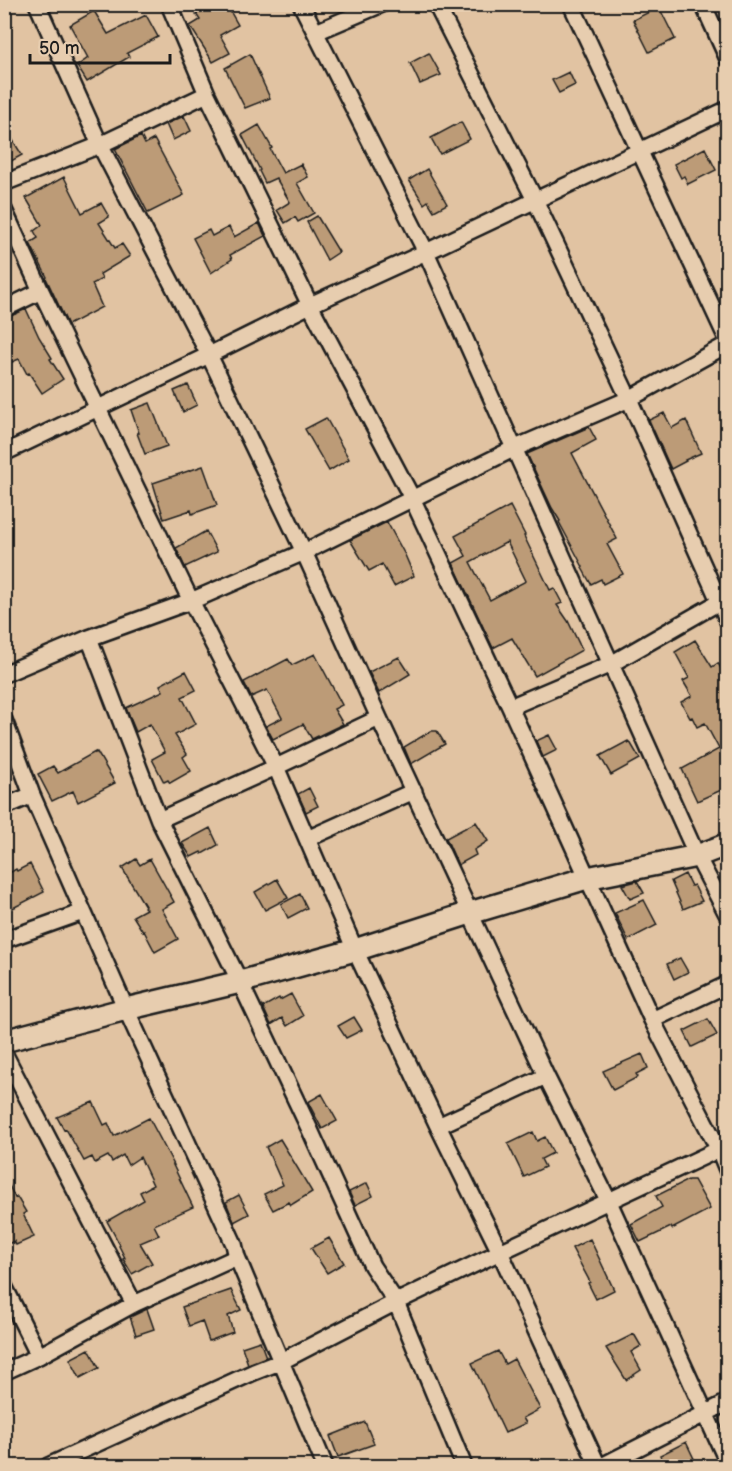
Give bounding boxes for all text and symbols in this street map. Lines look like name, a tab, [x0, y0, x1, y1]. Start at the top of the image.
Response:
scale bar	[30, 27, 170, 65]
text: 50 m	[39, 38, 80, 59]

